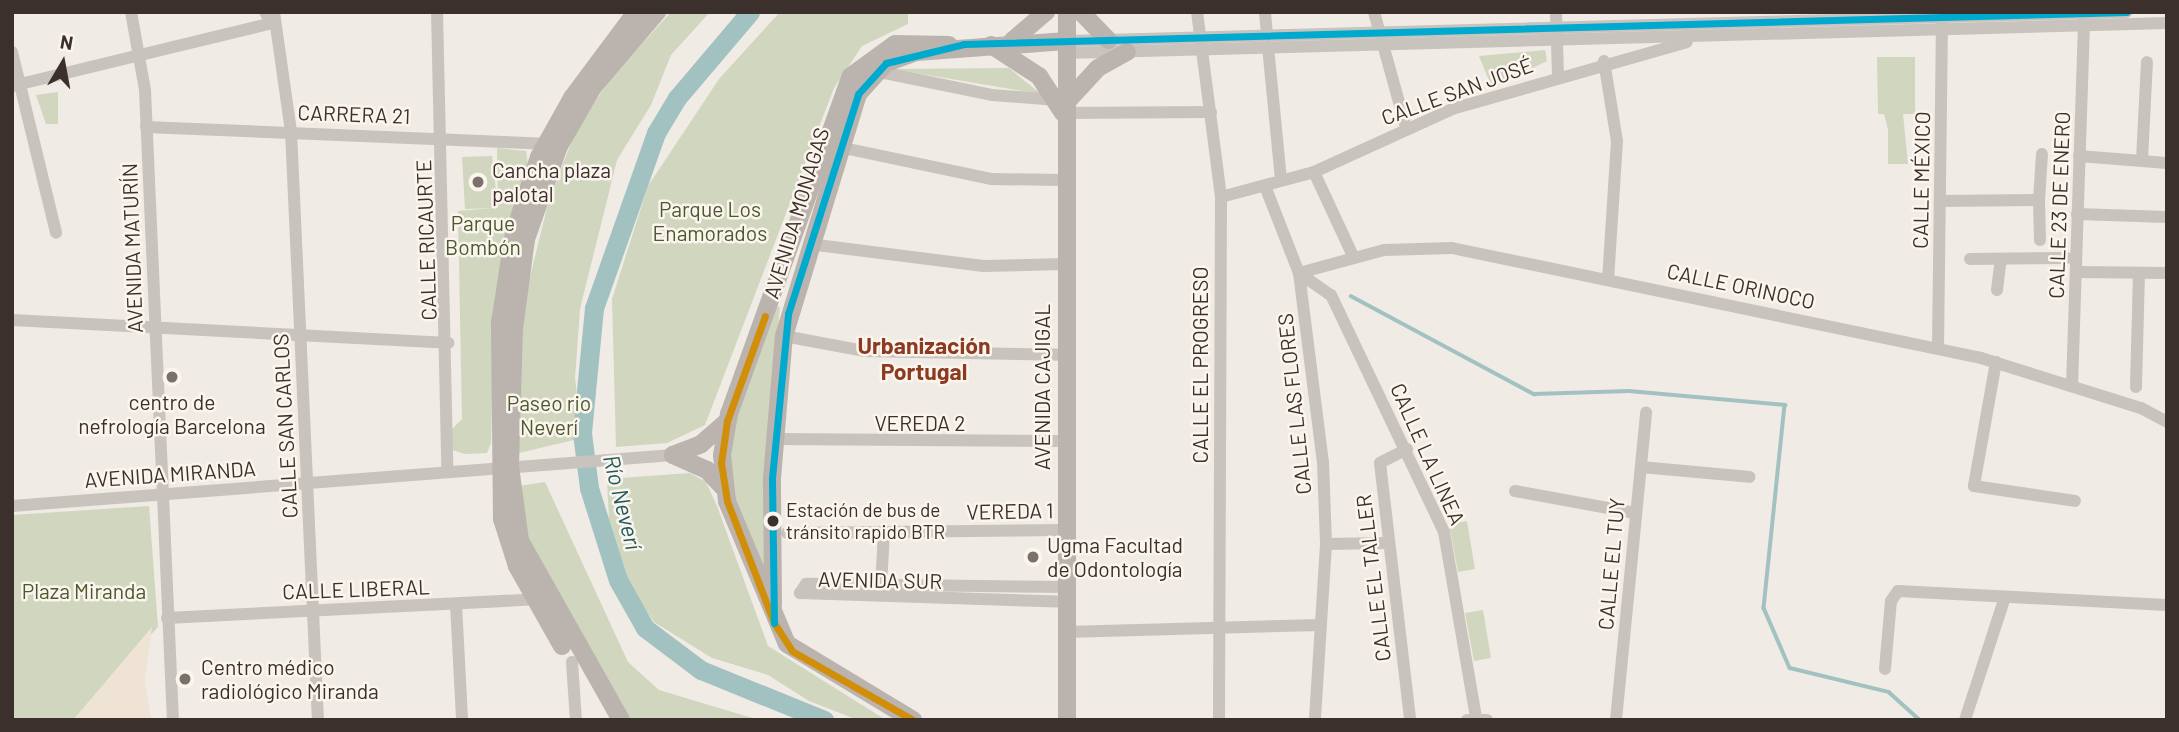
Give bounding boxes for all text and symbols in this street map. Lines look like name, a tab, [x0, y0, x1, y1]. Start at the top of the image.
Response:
north arrow	[28, 28, 98, 98]
text: N	[59, 29, 75, 54]
street label: CALLE SAN JOSÉ	[1378, 52, 1536, 130]
street label: CARRERA 21	[297, 99, 411, 129]
street label: CALLE MÉXICO	[1907, 111, 1935, 249]
street label: CALLE 23 DE ENERO	[2043, 111, 2075, 299]
street label: AVENIDA MONAGAS	[758, 124, 834, 302]
place label: Cancha plaza palotal	[492, 157, 611, 207]
street label: CALLE RICAURTE	[411, 159, 441, 321]
street label: AVENIDA MATURÍN	[116, 163, 148, 333]
marker: Cancha plaza palotal	[470, 174, 486, 190]
park label: Parque Los Enamorados	[653, 196, 767, 246]
park label: Parque Bombón	[445, 210, 521, 260]
street label: CALLE ORINOCO	[1665, 258, 1817, 314]
street label: CALLE EL PROGRESO	[1187, 266, 1213, 464]
street label: AVENIDA CAJIGAL	[1029, 304, 1055, 470]
street label: CALLE LAS FLORES	[1272, 312, 1316, 496]
district label: Urbanización Portugal	[857, 331, 991, 385]
street label: CALLE SAN CARLOS	[268, 333, 302, 519]
marker: centro de nefrología Barcelona	[162, 367, 182, 387]
street label: CALLE LA LINEA	[1385, 379, 1471, 529]
place label: centro de nefrología Barcelona	[78, 389, 266, 439]
park label: Paseo rio Neverí	[507, 390, 591, 440]
street label: VEREDA 2	[874, 410, 966, 436]
water label: Río Neverí	[598, 452, 648, 552]
street label: AVENIDA MIRANDA	[84, 455, 256, 493]
street label: CALLE EL TALLER	[1350, 493, 1396, 663]
street label: CALLE EL TUY	[1593, 497, 1629, 631]
street label: VEREDA 1	[966, 498, 1054, 524]
place label: Estación de bus de tránsito rapido BTR	[786, 499, 945, 543]
marker: Estación de bus de tránsito rapido BTR	[766, 514, 780, 528]
place label: Ugma Facultad de Odontología	[1047, 532, 1183, 582]
marker: Ugma Facultad de Odontología	[1025, 549, 1041, 565]
street label: AVENIDA SUR	[818, 566, 942, 594]
street label: CALLE LIBERAL	[282, 574, 430, 604]
park label: Plaza Miranda	[22, 578, 146, 604]
place label: Centro médico radiológico Miranda	[201, 654, 379, 704]
marker: Centro médico radiológico Miranda	[175, 669, 195, 689]

